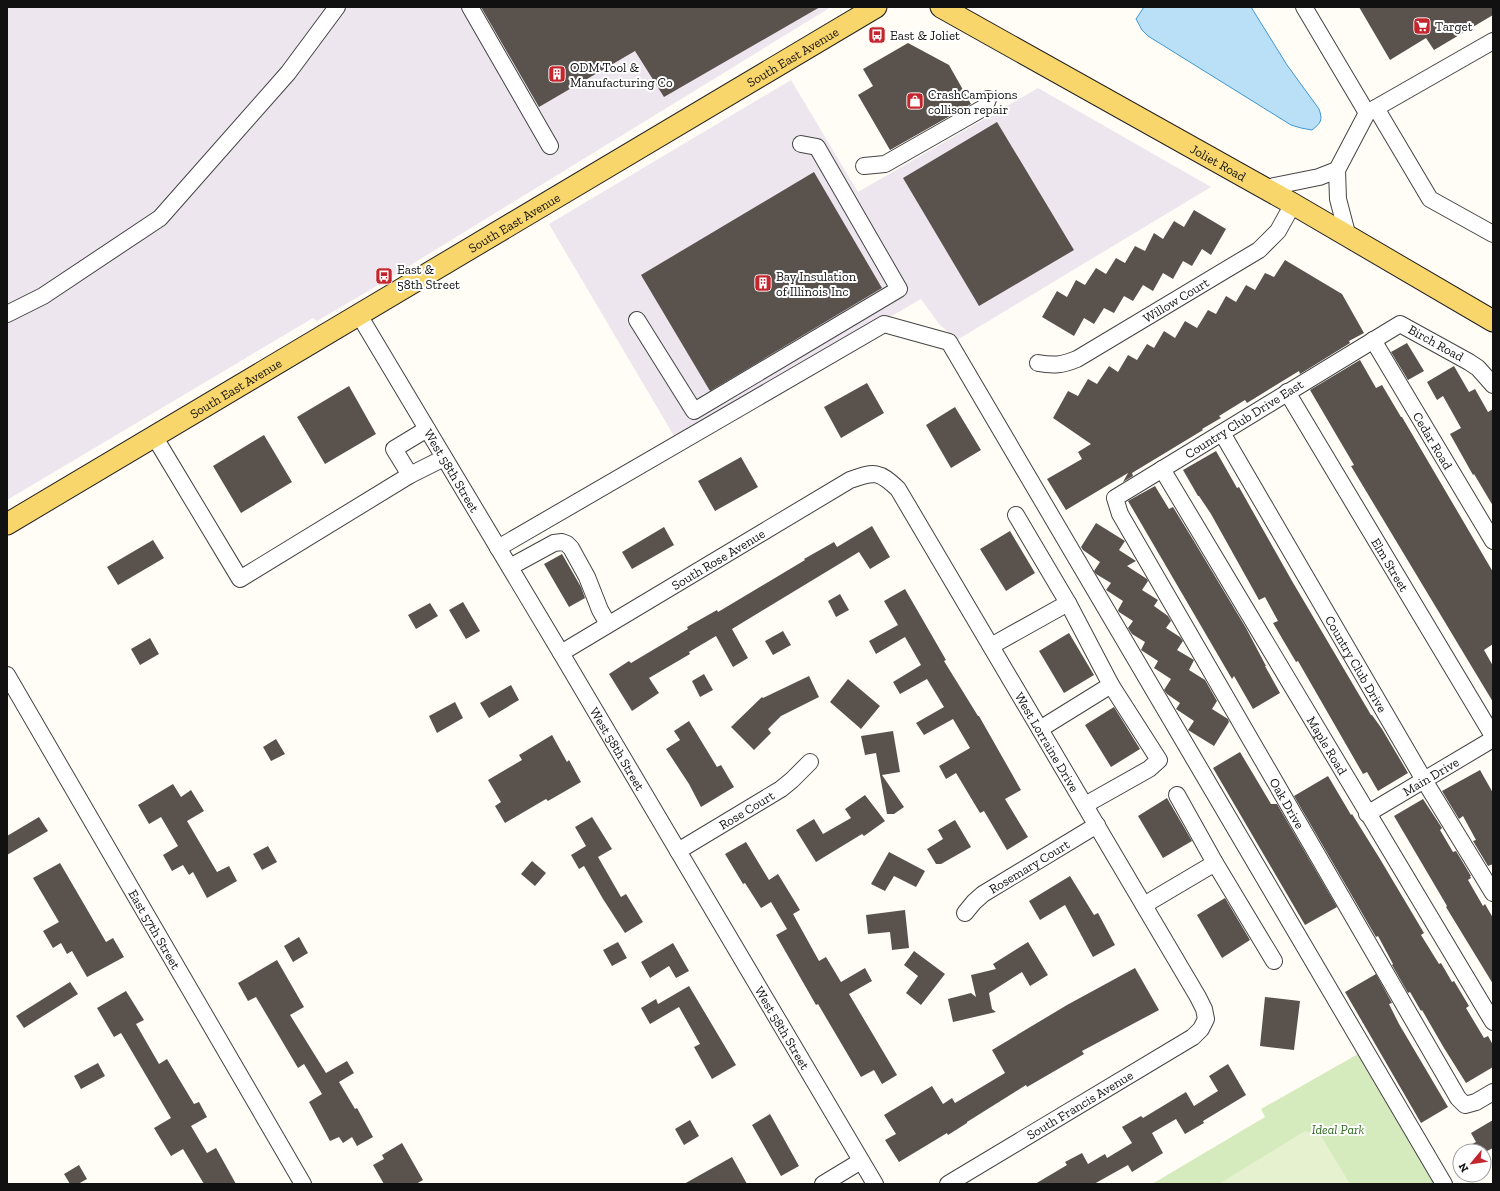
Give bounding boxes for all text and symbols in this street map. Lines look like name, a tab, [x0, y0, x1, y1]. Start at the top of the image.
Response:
supermarket icon: Target	[1412, 16, 1432, 36]
place label: Target	[1435, 19, 1473, 34]
street label: South East Avenue	[744, 24, 841, 90]
bus stop icon: East & Joliet	[867, 25, 887, 45]
place label: East & Joliet	[890, 28, 960, 43]
place label: ODM Tool & Manufacturing Co	[570, 60, 673, 90]
building icon: ODM Tool & Manufacturing Co	[547, 64, 567, 84]
place label: CrashCampions collison repair	[928, 87, 1018, 117]
shop icon: CrashCampions collison repair	[905, 91, 925, 111]
street label: Joliet Road	[1188, 141, 1249, 184]
street label: South East Avenue	[465, 189, 563, 255]
place label: East & 58th Street	[397, 262, 460, 292]
bus stop icon: East & 58th Street	[374, 266, 394, 286]
place label: Bay Insulation of Illinois Inc	[776, 269, 857, 299]
building icon: Bay Insulation of Illinois Inc	[753, 273, 773, 293]
street label: Willow Court	[1140, 274, 1212, 325]
street label: Birch Road	[1406, 322, 1466, 364]
street label: South East Avenue	[187, 355, 284, 421]
street label: Country Club Drive East	[1182, 376, 1306, 462]
street label: Cedar Road	[1410, 409, 1456, 472]
street label: West 58th Street	[421, 426, 483, 515]
street label: South Rose Avenue	[669, 525, 767, 593]
street label: Elm Street	[1369, 535, 1412, 594]
street label: Country Club Drive	[1322, 613, 1390, 715]
street label: West Lorraine Drive	[1012, 689, 1082, 794]
street label: West 58th Street	[587, 704, 648, 793]
street label: Maple Road	[1304, 713, 1351, 777]
street label: Main Drive	[1400, 754, 1461, 799]
street label: Oak Drive	[1267, 775, 1308, 831]
street label: Rose Court	[716, 787, 777, 832]
street label: Rosemary Court	[986, 836, 1072, 896]
street label: East 57th Street	[126, 887, 184, 972]
street label: West 58th Street	[752, 983, 813, 1072]
street label: South Francis Avenue	[1024, 1067, 1136, 1143]
park label: Ideal Park	[1312, 1122, 1364, 1137]
north arrow	[1452, 1143, 1492, 1183]
text: N	[1456, 1160, 1471, 1174]

